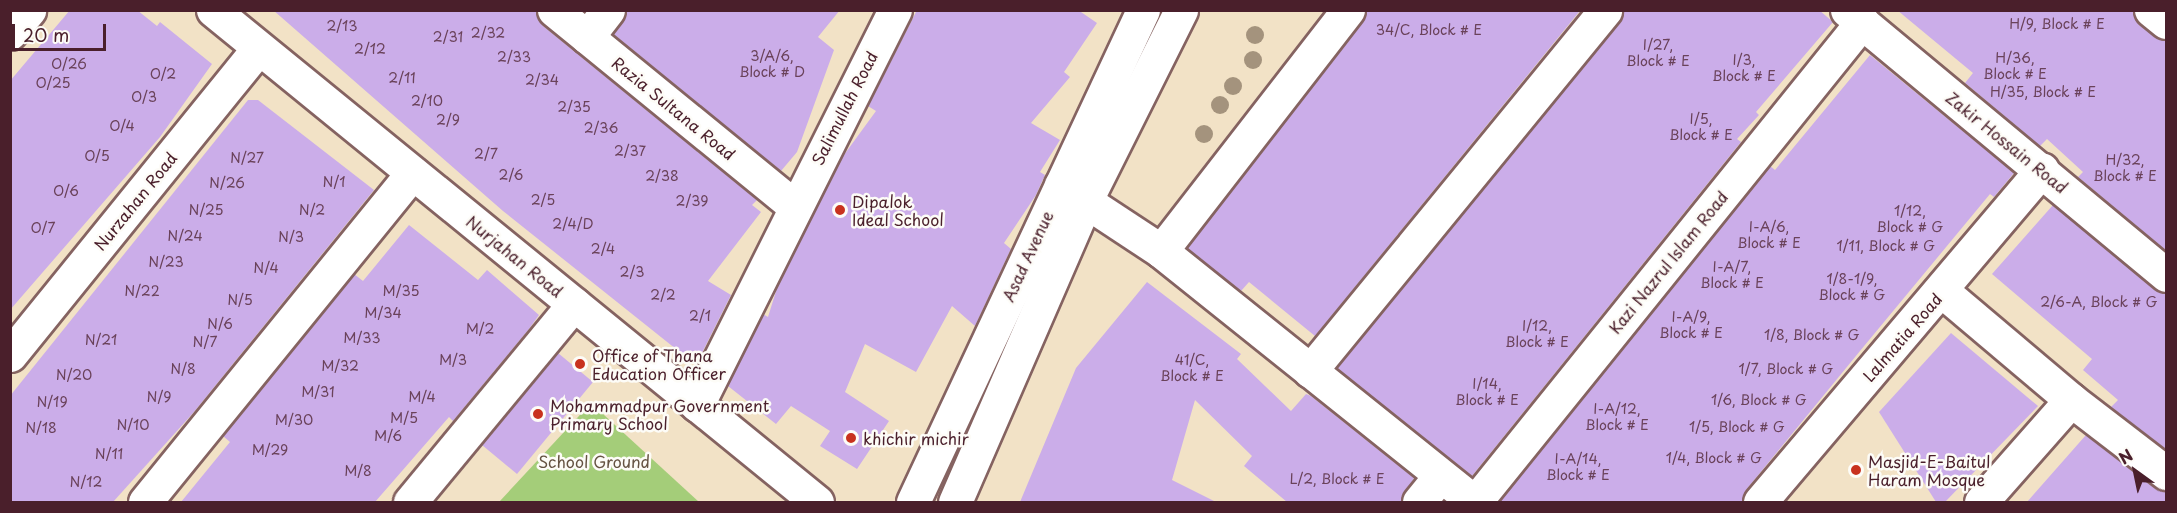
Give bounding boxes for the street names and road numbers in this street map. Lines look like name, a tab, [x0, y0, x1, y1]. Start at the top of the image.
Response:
street label: Salimullah Road	[807, 48, 881, 168]
street label: Razia Sultana Road	[609, 53, 739, 163]
street label: Zakir Hossain Road	[1943, 87, 2071, 197]
street label: Nurzahan Road	[90, 149, 180, 253]
street label: Kazi Nazrul Islam Road	[1604, 186, 1732, 338]
street label: Asad Avenue	[997, 207, 1057, 305]
street label: Nurjahan Road	[463, 211, 567, 301]
street label: Lalmatia Road	[1858, 289, 1946, 385]

